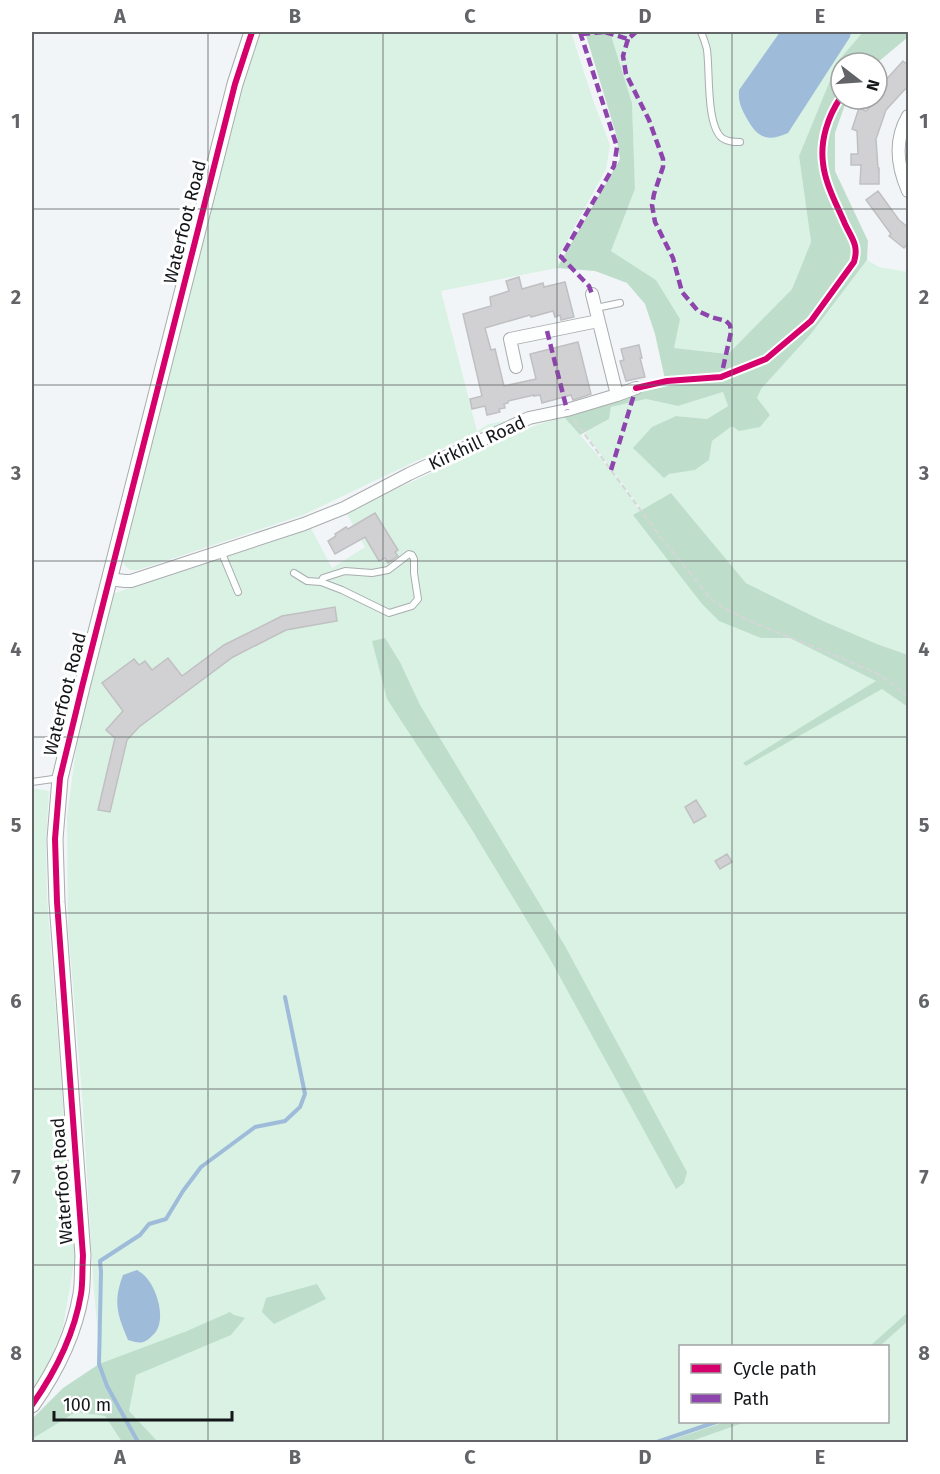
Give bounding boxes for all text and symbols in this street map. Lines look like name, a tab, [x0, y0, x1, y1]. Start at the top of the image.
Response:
text: A	[113, 4, 127, 28]
text: B	[289, 4, 301, 28]
text: C	[464, 4, 476, 28]
text: D	[638, 4, 652, 28]
text: E	[815, 4, 825, 28]
north arrow	[829, 51, 889, 111]
text: N	[862, 77, 884, 93]
text: 1	[11, 109, 21, 133]
text: 1	[919, 109, 929, 133]
street label: Waterfoot Road	[159, 158, 211, 286]
text: 2	[11, 285, 21, 309]
text: 2	[919, 285, 929, 309]
street label: Kirkhill Road	[425, 411, 529, 475]
text: 3	[10, 461, 21, 485]
text: 3	[918, 461, 929, 485]
street label: Waterfoot Road	[39, 630, 91, 758]
text: 4	[10, 637, 22, 661]
text: 4	[918, 637, 930, 661]
text: 5	[11, 813, 22, 837]
text: 5	[919, 813, 930, 837]
text: 6	[10, 989, 22, 1013]
text: 6	[918, 989, 930, 1013]
street label: Waterfoot Road	[47, 1117, 77, 1245]
text: 7	[11, 1165, 21, 1189]
text: 7	[919, 1165, 929, 1189]
text: 8	[10, 1341, 22, 1365]
text: 8	[918, 1341, 930, 1365]
legend	[679, 1345, 889, 1423]
text: Cycle path	[733, 1358, 817, 1380]
scale bar	[54, 1384, 232, 1422]
text: Path	[733, 1388, 769, 1410]
text: 100 m	[63, 1394, 111, 1416]
text: A	[113, 1445, 127, 1469]
text: B	[289, 1445, 301, 1469]
text: C	[464, 1445, 476, 1469]
text: D	[638, 1445, 652, 1469]
text: E	[815, 1445, 825, 1469]

